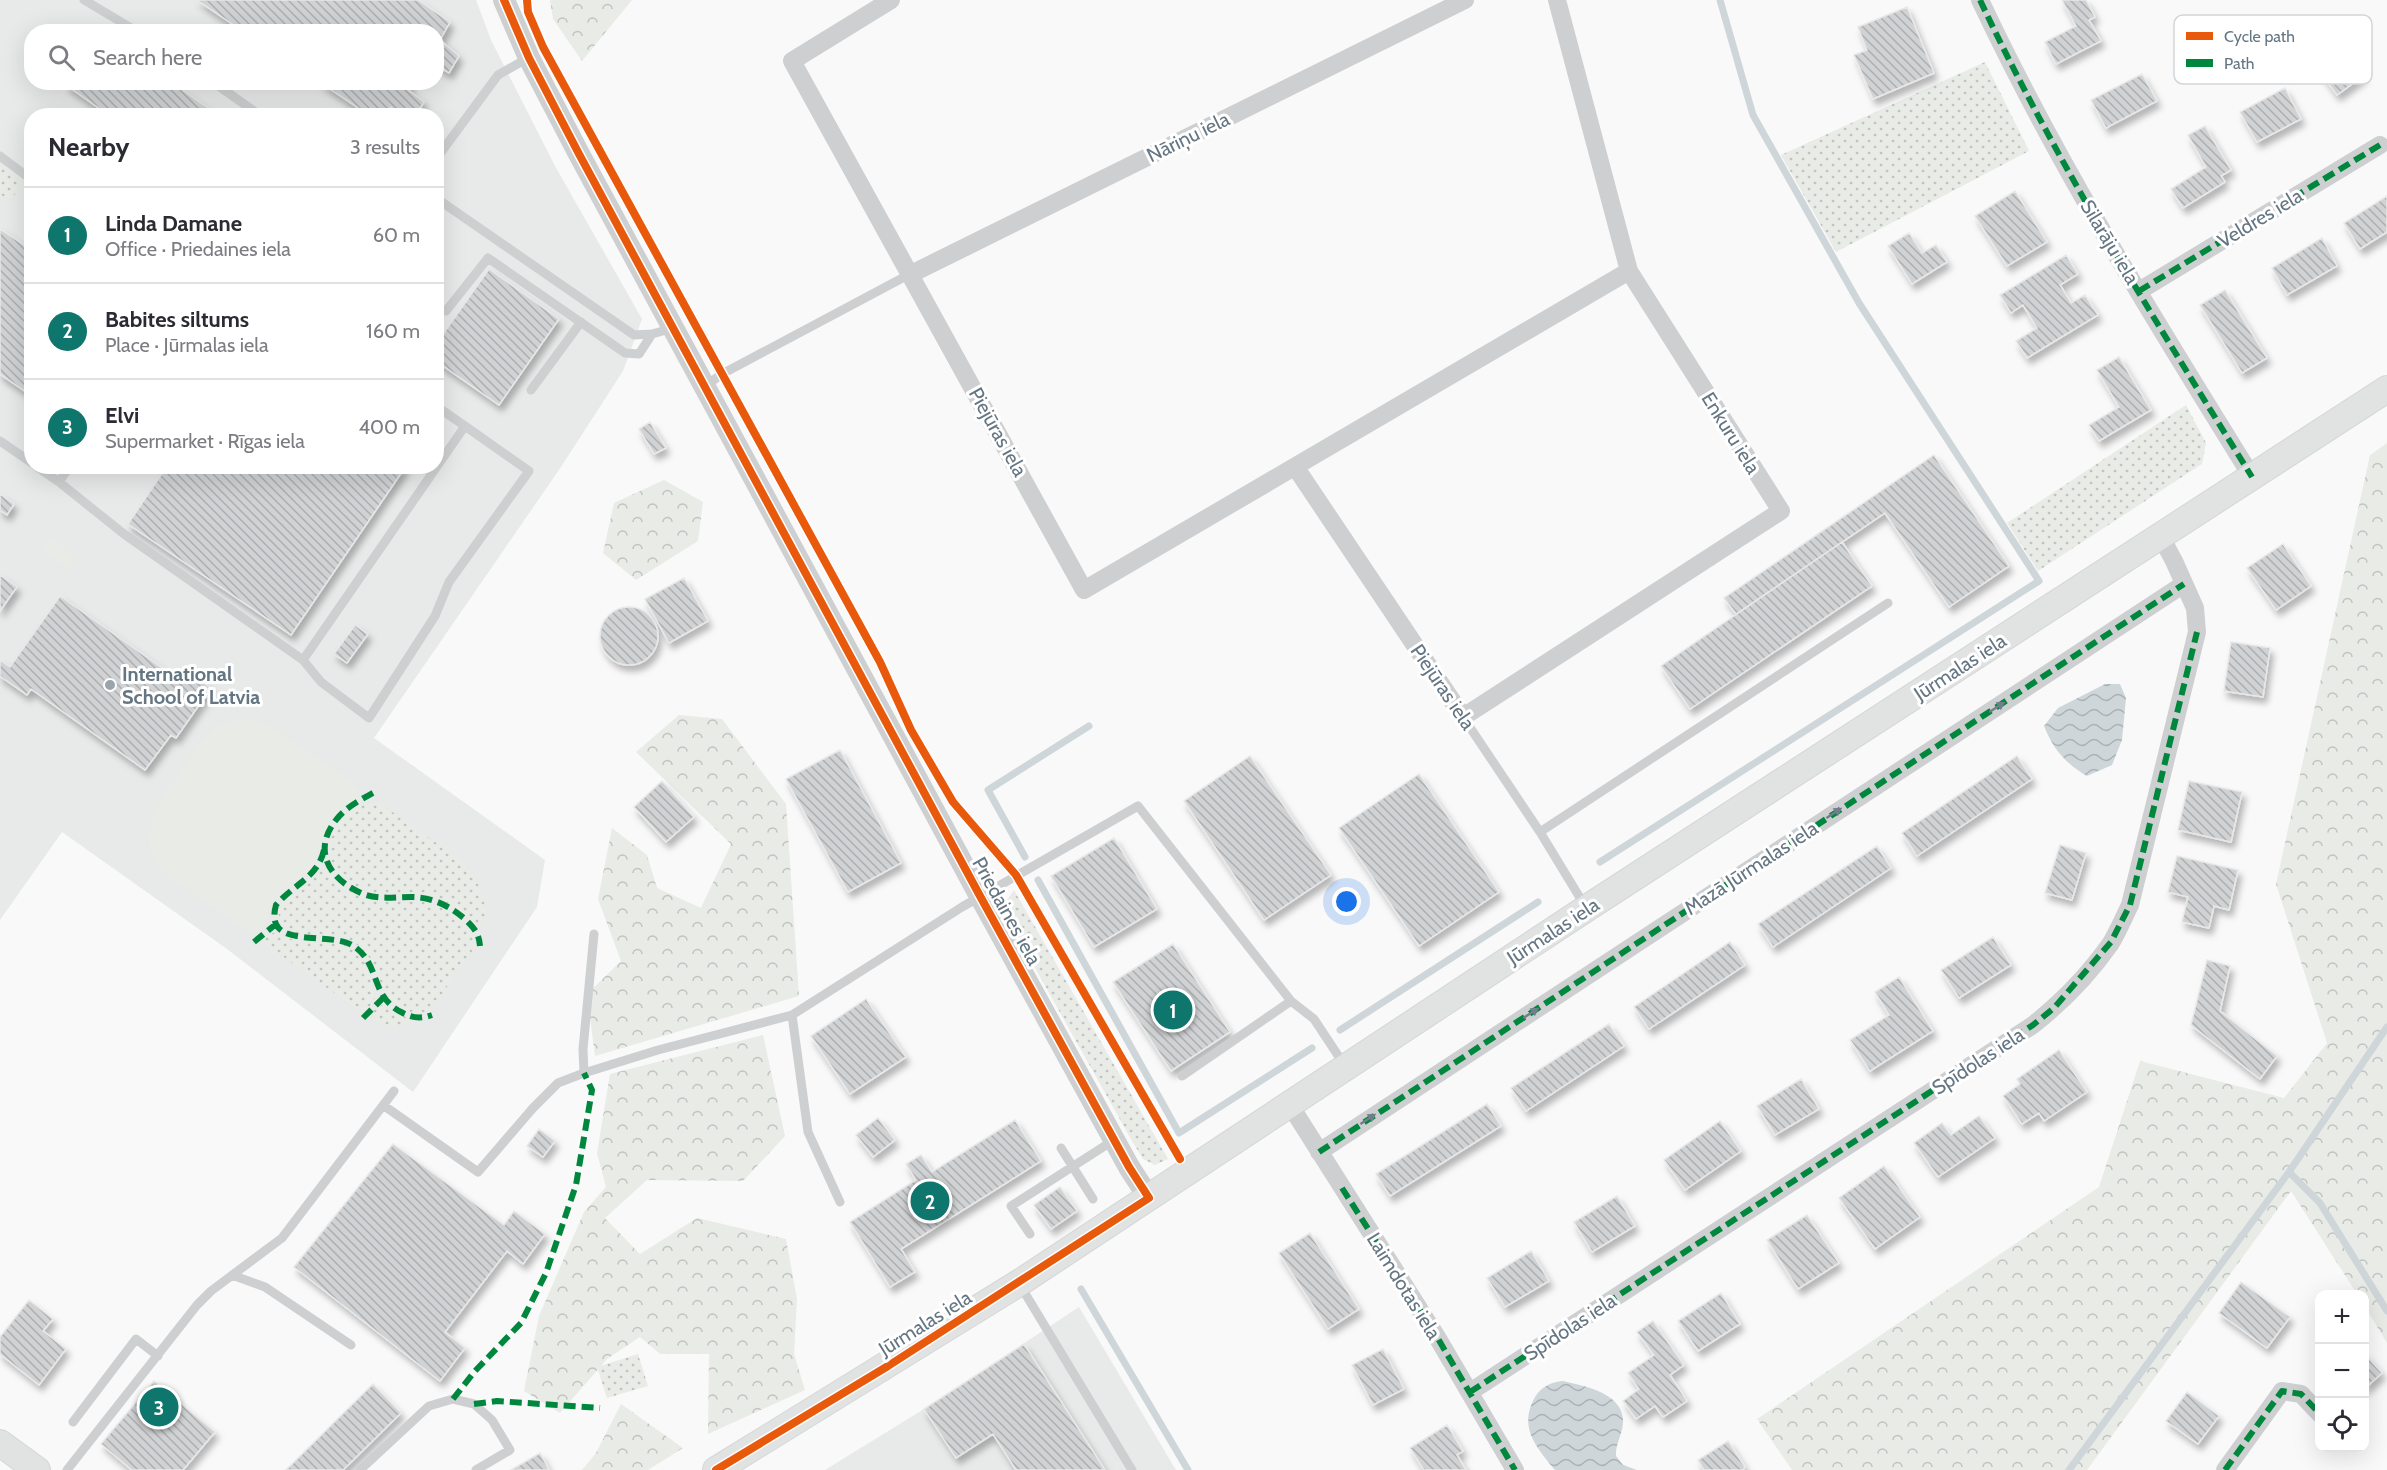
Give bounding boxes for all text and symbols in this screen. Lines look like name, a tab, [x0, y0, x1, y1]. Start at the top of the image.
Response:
legend	[2174, 15, 2372, 84]
search box	[24, 24, 444, 90]
text: Cycle path	[2224, 27, 2295, 46]
icon: search	[45, 41, 78, 74]
text: Search here	[93, 44, 202, 71]
text: Path	[2224, 54, 2255, 73]
street label: Nāriņu iela	[1143, 106, 1234, 168]
text: Nearby	[48, 131, 129, 163]
text: 3 results	[350, 135, 420, 159]
street label: Veldres iela	[2213, 183, 2307, 253]
street label: Silarāju iela	[2075, 196, 2145, 289]
text: Linda Damane	[105, 210, 242, 237]
text: 1	[64, 223, 71, 247]
text: 60 m	[373, 223, 420, 247]
text: Office · Priedaines iela	[105, 237, 291, 261]
text: Babites siltums	[105, 306, 249, 333]
text: 2	[62, 319, 73, 343]
text: 160 m	[366, 319, 420, 343]
text: Place · Jūrmalas iela	[105, 333, 269, 357]
street label: Piejūras iela	[964, 383, 1032, 481]
street label: Enkuru iela	[1697, 388, 1766, 479]
text: Elvi	[105, 402, 139, 429]
text: 3	[62, 415, 73, 439]
text: 400 m	[358, 415, 420, 439]
text: Supermarket · Rīgas iela	[105, 429, 305, 453]
street label: Jūrmalas iela	[1909, 628, 2011, 706]
street label: Piejūras iela	[1406, 640, 1481, 735]
place label: International School of Latvia	[122, 662, 260, 709]
marker: International School of Latvia	[103, 678, 117, 692]
one-way arrow	[1989, 701, 2006, 712]
one-way arrow	[1826, 808, 1843, 819]
street label: Mazā Jūrmalas iela	[1680, 816, 1823, 920]
street label: Priedaines iela	[967, 853, 1047, 970]
your location	[1332, 887, 1361, 916]
street label: Jūrmalas iela	[1502, 892, 1604, 970]
pin: 1	[1154, 988, 1192, 1032]
one-way arrow	[1523, 1007, 1539, 1018]
street label: Spīdolas iela	[1927, 1022, 2029, 1100]
one-way arrow	[1359, 1114, 1376, 1125]
pin: 2	[910, 1178, 950, 1224]
street label: Laimdotas iela	[1362, 1228, 1447, 1344]
street label: Jūrmalas iela	[873, 1285, 976, 1362]
street label: Spīdolas iela	[1519, 1288, 1621, 1366]
map controls	[2315, 1290, 2369, 1452]
button: +	[2315, 1290, 2369, 1344]
button: −	[2315, 1344, 2369, 1398]
pin: 3	[140, 1384, 178, 1430]
button: locate	[2315, 1398, 2369, 1452]

